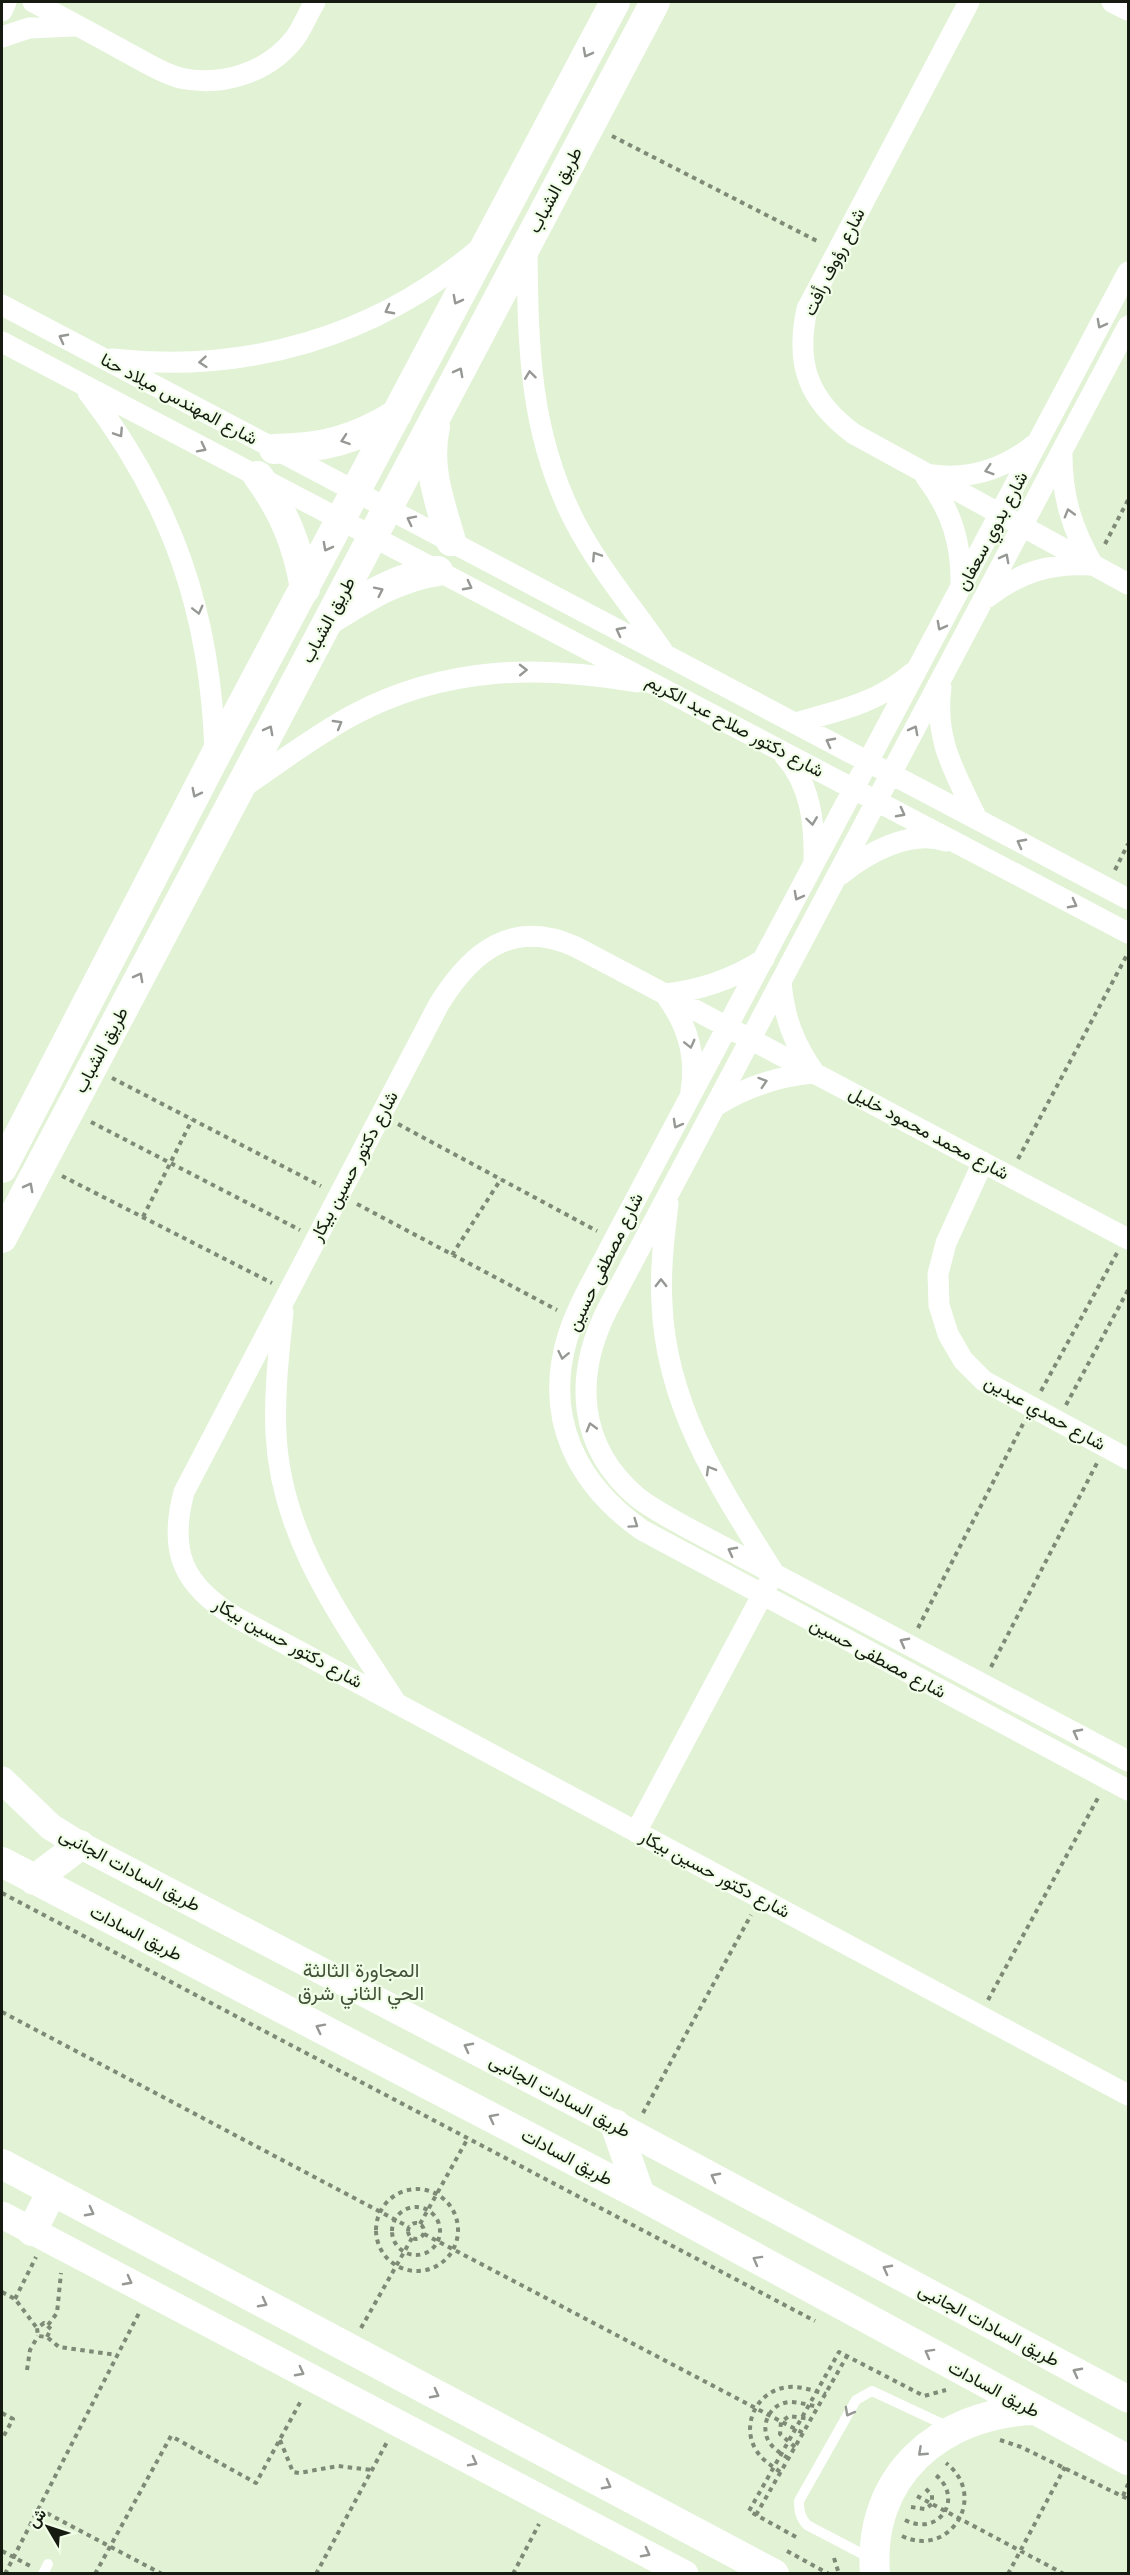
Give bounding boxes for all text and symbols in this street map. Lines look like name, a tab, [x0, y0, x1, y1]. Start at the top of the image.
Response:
one-way arrow	[583, 47, 594, 58]
street label: طريق الشباب	[522, 143, 588, 237]
street label: شارع رؤوف رأفت	[797, 204, 871, 320]
one-way arrow	[453, 294, 465, 305]
one-way arrow	[385, 303, 395, 314]
one-way arrow	[1097, 318, 1108, 328]
one-way arrow	[58, 334, 69, 345]
street label: شارع المهندس ميلاد حنا	[96, 347, 262, 451]
one-way arrow	[198, 355, 207, 368]
one-way arrow	[452, 368, 463, 379]
one-way arrow	[525, 370, 537, 379]
one-way arrow	[111, 427, 122, 438]
one-way arrow	[340, 432, 351, 445]
one-way arrow	[195, 440, 206, 452]
one-way arrow	[984, 463, 995, 475]
street label: شارع بدوي سعفان	[950, 467, 1036, 596]
one-way arrow	[1064, 508, 1076, 518]
one-way arrow	[406, 516, 417, 528]
one-way arrow	[323, 541, 334, 551]
one-way arrow	[592, 552, 603, 563]
one-way arrow	[998, 554, 1009, 564]
street label: طريق الشباب	[295, 573, 361, 667]
one-way arrow	[461, 579, 472, 590]
one-way arrow	[373, 587, 384, 598]
one-way arrow	[191, 605, 204, 615]
one-way arrow	[937, 620, 948, 630]
one-way arrow	[616, 627, 627, 638]
one-way arrow	[519, 664, 528, 677]
street label: شارع دكتور صلاح عبد الكريم	[642, 669, 828, 783]
one-way arrow	[332, 720, 342, 731]
one-way arrow	[262, 726, 274, 737]
one-way arrow	[907, 726, 918, 737]
one-way arrow	[826, 738, 836, 749]
one-way arrow	[192, 787, 203, 798]
one-way arrow	[894, 806, 905, 817]
one-way arrow	[805, 816, 817, 825]
one-way arrow	[1016, 838, 1027, 850]
one-way arrow	[794, 890, 805, 901]
one-way arrow	[1067, 897, 1078, 908]
one-way arrow	[132, 973, 143, 983]
street label: طريق الشباب	[68, 1003, 134, 1097]
one-way arrow	[683, 1039, 696, 1049]
one-way arrow	[757, 1077, 768, 1089]
street label: شارع محمد محمود خليل	[845, 1081, 1013, 1185]
street label: شارع دكتور حسين بيكار	[304, 1087, 404, 1246]
one-way arrow	[673, 1118, 684, 1128]
one-way arrow	[22, 1182, 33, 1193]
street label: شارع مصطفى حسين	[561, 1189, 649, 1335]
one-way arrow	[655, 1279, 668, 1288]
one-way arrow	[558, 1350, 571, 1360]
street label: شارع حمدي عبدين	[979, 1370, 1110, 1459]
one-way arrow	[586, 1422, 598, 1432]
one-way arrow	[706, 1465, 718, 1476]
one-way arrow	[627, 1517, 638, 1528]
one-way arrow	[728, 1547, 738, 1558]
street label: شارع دكتور حسين بيكار	[208, 1592, 367, 1694]
street label: شارع مصطفى حسين	[806, 1612, 950, 1704]
one-way arrow	[900, 1638, 911, 1649]
one-way arrow	[1073, 1729, 1083, 1740]
street label: طريق السادات الجانبى	[55, 1823, 205, 1917]
street label: شارع دكتور حسين بيكار	[635, 1824, 794, 1924]
street label: طريق السادات	[86, 1899, 186, 1967]
district label: المجاورة الثالثة الحي الثاني شرق	[298, 1957, 424, 2010]
one-way arrow	[315, 2024, 326, 2036]
one-way arrow	[464, 2043, 474, 2054]
street label: طريق السادات الجانبى	[485, 2049, 635, 2143]
one-way arrow	[489, 2114, 499, 2125]
street label: طريق السادات	[517, 2123, 617, 2191]
one-way arrow	[711, 2173, 721, 2184]
one-way arrow	[84, 2204, 95, 2216]
one-way arrow	[753, 2256, 764, 2267]
one-way arrow	[882, 2265, 893, 2277]
one-way arrow	[121, 2274, 132, 2285]
street label: طريق السادات الجانبى	[914, 2278, 1064, 2372]
one-way arrow	[256, 2296, 267, 2307]
one-way arrow	[924, 2349, 935, 2360]
street label: طريق السادات	[944, 2355, 1044, 2423]
one-way arrow	[294, 2365, 304, 2376]
one-way arrow	[1073, 2368, 1083, 2379]
one-way arrow	[429, 2387, 439, 2398]
one-way arrow	[845, 2406, 857, 2416]
one-way arrow	[918, 2445, 928, 2456]
one-way arrow	[467, 2455, 477, 2466]
one-way arrow	[601, 2478, 611, 2489]
north arrow	[18, 2497, 78, 2557]
text: ش	[23, 2504, 51, 2532]
one-way arrow	[639, 2546, 650, 2557]

